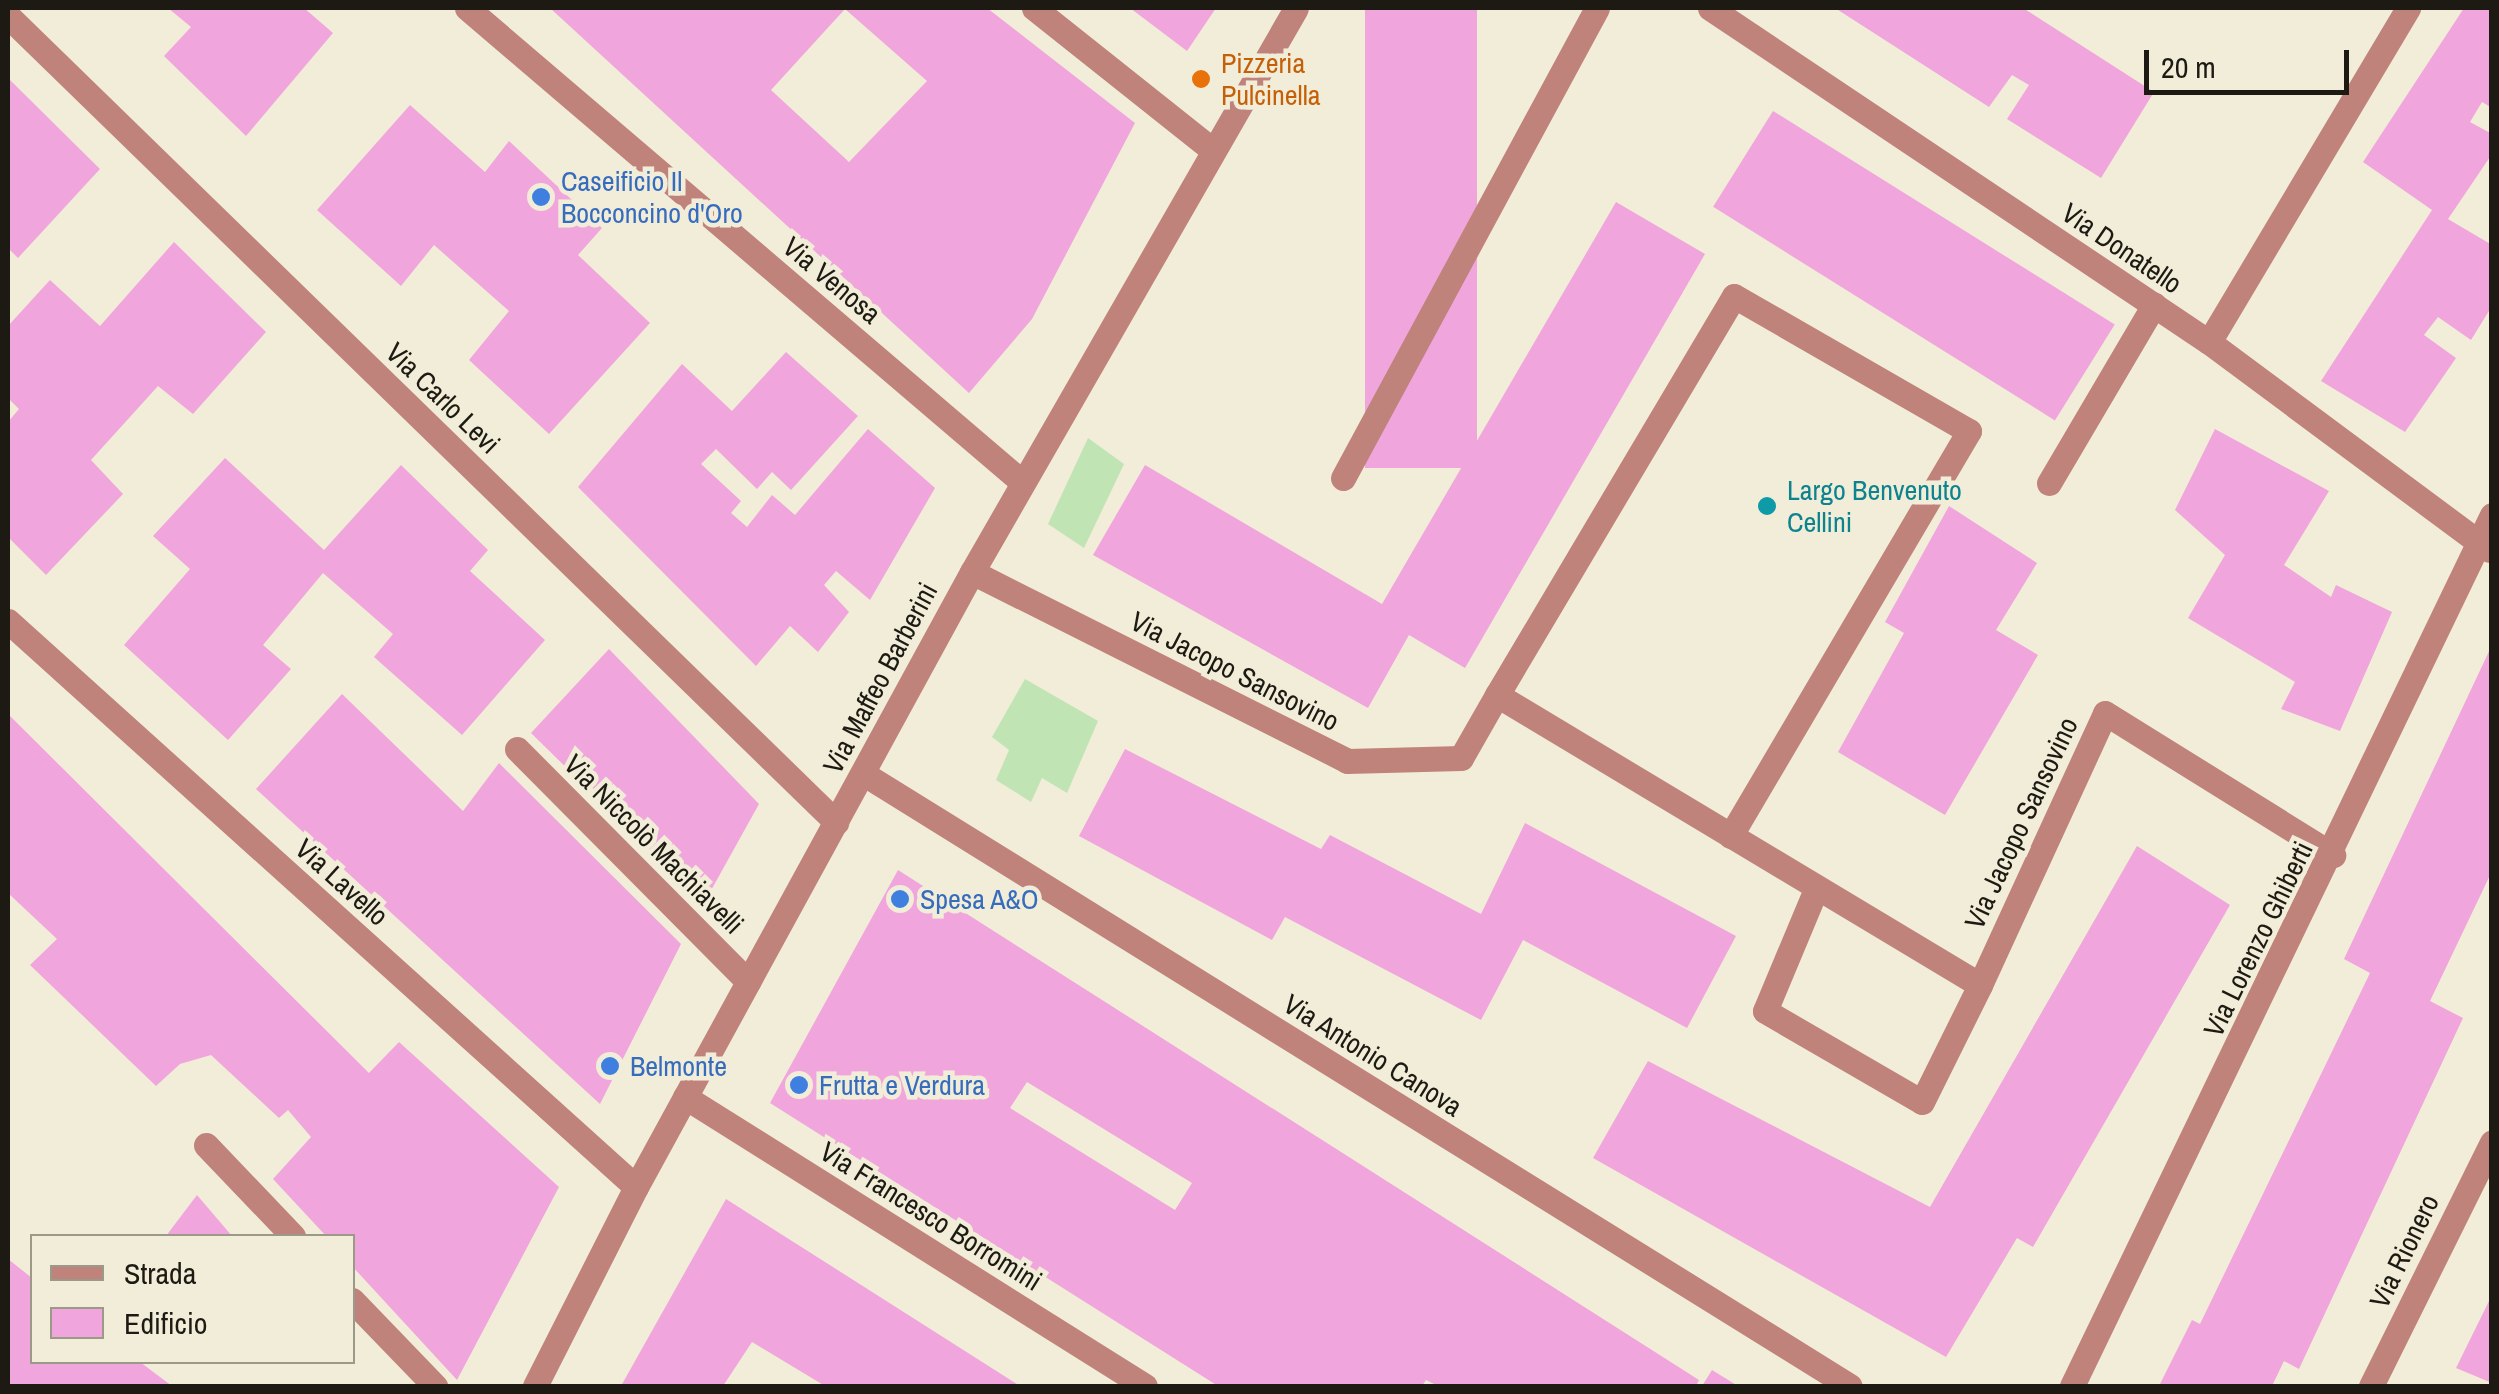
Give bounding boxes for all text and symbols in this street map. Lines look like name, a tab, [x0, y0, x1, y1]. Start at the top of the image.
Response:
scale bar	[2149, 30, 2354, 92]
place label: Pizzeria Pulcinella	[1221, 46, 1321, 112]
text: 20 m	[2161, 47, 2216, 87]
marker: Pizzeria Pulcinella	[1190, 68, 1212, 90]
place label: Caseificio Il Bocconcino d'Oro	[561, 164, 743, 230]
marker: Caseificio Il Bocconcino d'Oro	[530, 186, 552, 208]
street label: Via Donatello	[2056, 196, 2188, 300]
street label: Via Venosa	[776, 230, 888, 330]
street label: Via Carlo Levi	[379, 336, 507, 460]
place label: Largo Benvenuto Cellini	[1787, 473, 1962, 539]
marker: Largo Benvenuto Cellini	[1756, 495, 1778, 517]
street label: Via Maffeo Barberini	[816, 577, 944, 779]
street label: Via Jacopo Sansovino	[1125, 604, 1345, 738]
street label: Via Jacopo Sansovino	[1957, 712, 2085, 934]
street label: Via Niccolò Machiavelli	[557, 747, 751, 941]
street label: Via Lavello	[289, 832, 395, 932]
street label: Via Lorenzo Ghiberti	[2196, 836, 2320, 1042]
place label: Spesa A&O	[920, 882, 1040, 916]
marker: Spesa A&O	[889, 888, 911, 910]
street label: Via Antonio Canova	[1277, 986, 1469, 1124]
place label: Belmonte	[630, 1049, 727, 1083]
marker: Belmonte	[599, 1055, 621, 1077]
place label: Frutta e Verdura	[819, 1068, 985, 1102]
marker: Frutta e Verdura	[788, 1074, 810, 1096]
street label: Via Francesco Borromini	[814, 1134, 1048, 1298]
street label: Via Rionero	[2362, 1189, 2446, 1313]
legend	[30, 1234, 355, 1364]
text: Strada	[124, 1253, 196, 1293]
text: Edificio	[124, 1303, 207, 1343]

